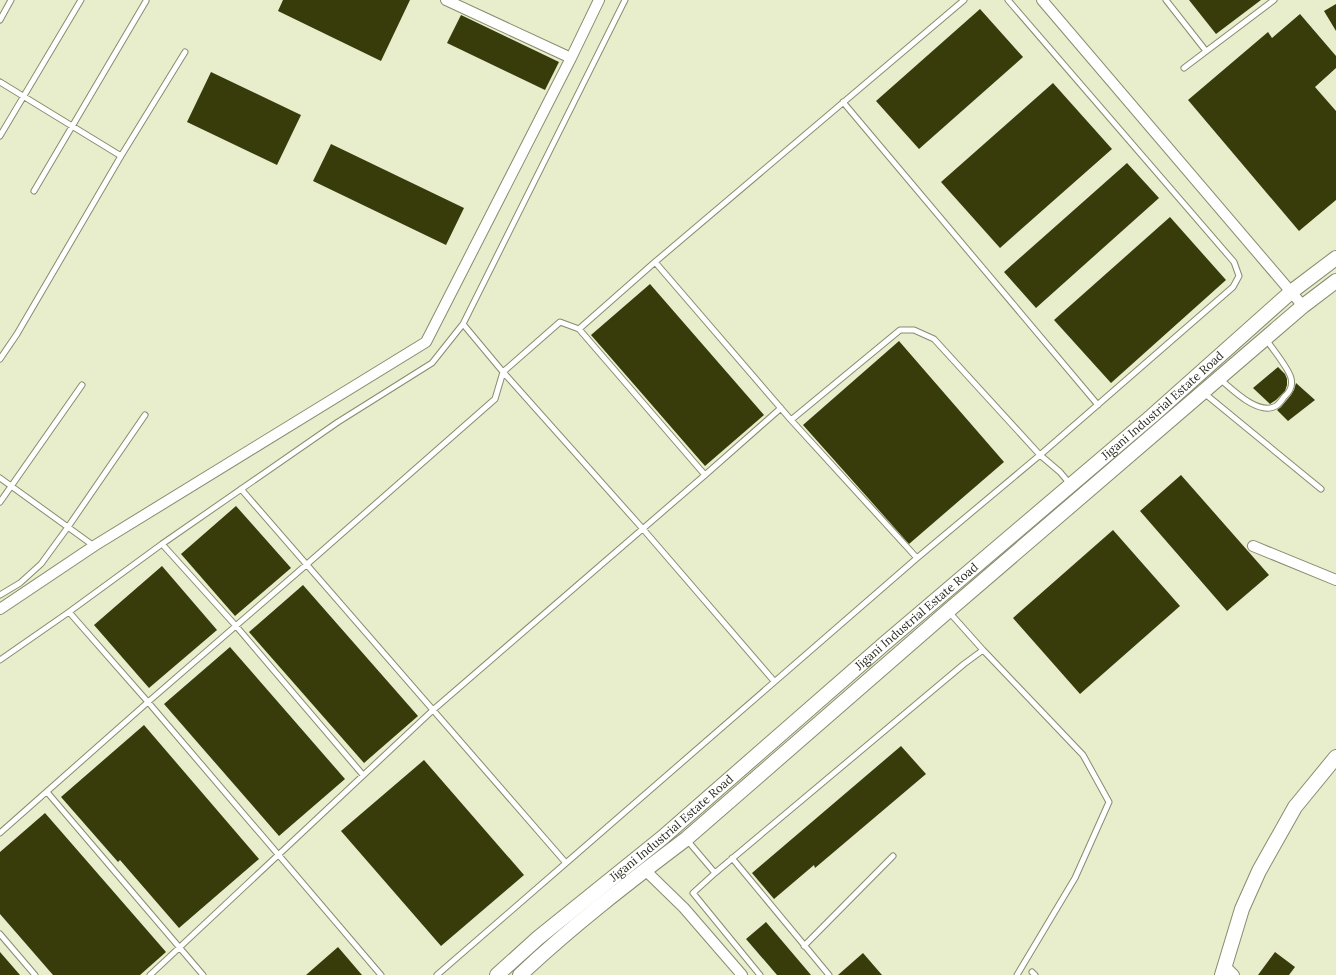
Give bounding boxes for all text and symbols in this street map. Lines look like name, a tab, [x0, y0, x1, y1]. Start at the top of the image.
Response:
street label: Jigani Industrial Estate Road	[1097, 348, 1226, 463]
street label: Jigani Industrial Estate Road	[851, 559, 981, 674]
street label: Jigani Industrial Estate Road	[605, 771, 736, 885]

